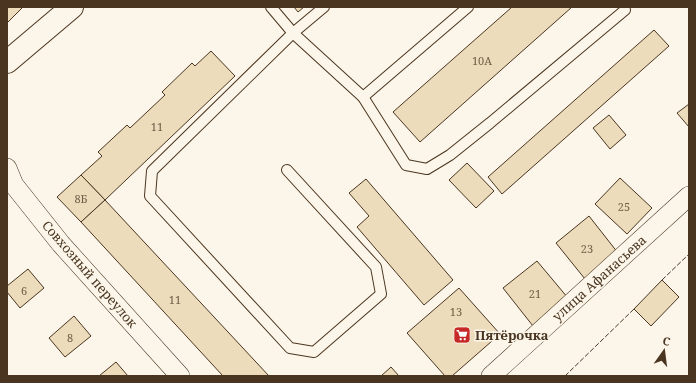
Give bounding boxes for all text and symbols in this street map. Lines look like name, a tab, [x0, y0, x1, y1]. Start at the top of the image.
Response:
house number: 10А	[472, 53, 492, 68]
house number: 11	[151, 119, 163, 134]
house number: 8Б	[74, 191, 88, 206]
house number: 25	[618, 199, 630, 214]
street label: Совхозный переулок	[38, 216, 142, 332]
street label: улица Афанасьева	[548, 231, 650, 325]
house number: 23	[581, 241, 593, 256]
house number: 6	[21, 283, 27, 298]
house number: 21	[529, 286, 541, 301]
house number: 11	[169, 292, 181, 307]
house number: 13	[450, 304, 462, 319]
supermarket icon: Пятёрочка	[452, 325, 472, 345]
place label: Пятёрочка	[475, 326, 549, 344]
house number: 8	[67, 330, 73, 345]
north arrow	[644, 331, 684, 371]
text: С	[661, 333, 672, 349]

